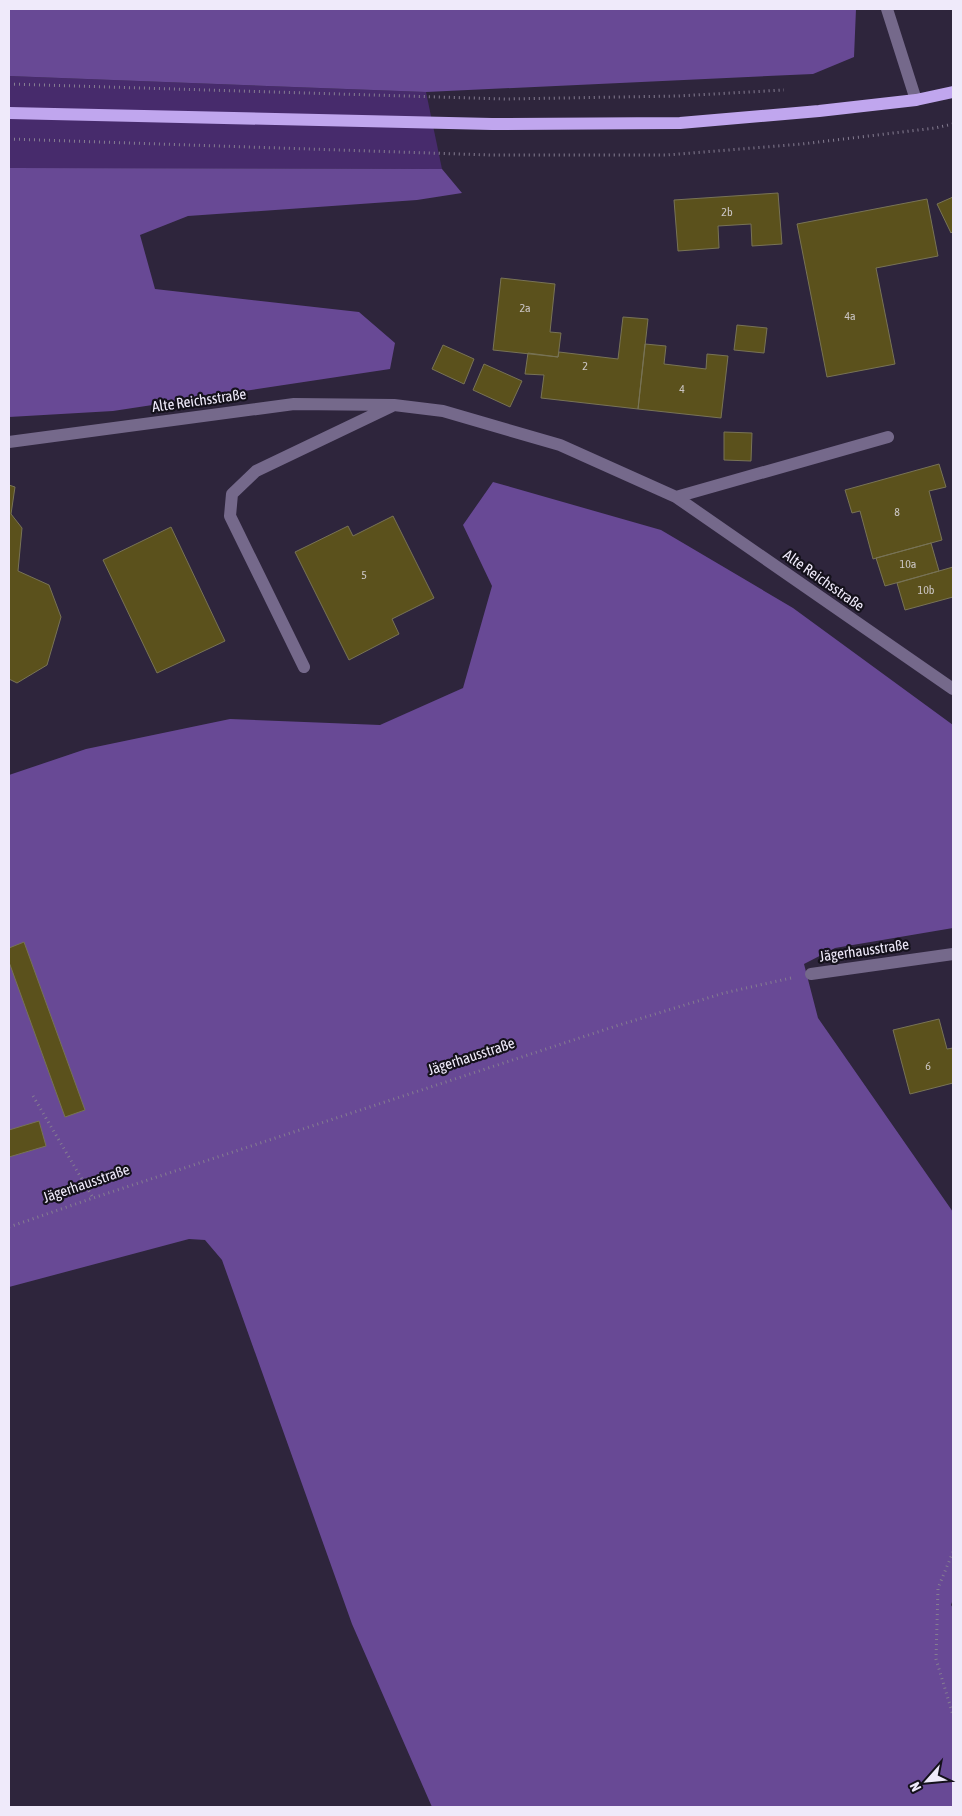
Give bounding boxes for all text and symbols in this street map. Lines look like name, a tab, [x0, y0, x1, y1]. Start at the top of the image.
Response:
house number: 2b	[721, 205, 733, 219]
house number: 2a	[519, 301, 531, 315]
house number: 4a	[844, 309, 856, 323]
house number: 2	[582, 359, 588, 373]
house number: 4	[679, 382, 685, 396]
street label: Alte Reichsstraße	[151, 385, 247, 415]
house number: 8	[894, 505, 900, 519]
street label: Alte Reichsstraße	[780, 546, 868, 614]
house number: 10a	[900, 557, 916, 571]
house number: 5	[361, 568, 367, 582]
house number: 10b	[918, 583, 935, 597]
street label: Jägerhausstraße	[818, 935, 910, 965]
street label: Jägerhausstraße	[425, 1034, 517, 1078]
house number: 6	[925, 1059, 931, 1073]
street label: Jägerhausstraße	[40, 1160, 132, 1206]
north arrow	[902, 1756, 952, 1806]
text: N	[906, 1780, 924, 1794]

